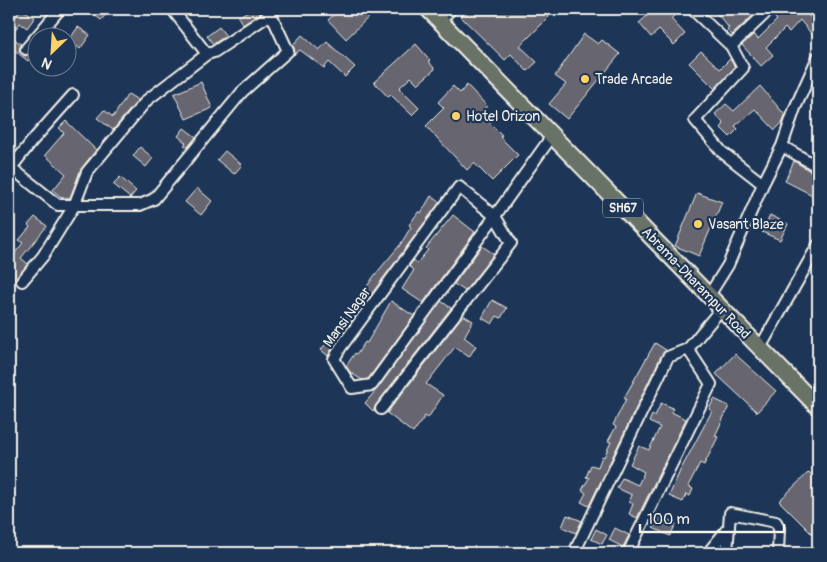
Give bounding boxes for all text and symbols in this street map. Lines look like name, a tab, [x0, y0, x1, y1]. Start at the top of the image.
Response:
north arrow	[28, 28, 78, 78]
text: N	[39, 54, 55, 73]
place label: Trade Arcade	[595, 71, 673, 88]
marker: Trade Arcade	[579, 73, 591, 85]
place label: Hotel Orizon	[466, 108, 540, 125]
marker: Hotel Orizon	[450, 110, 462, 122]
road number: SH67	[603, 198, 643, 218]
place label: Vasant Blaze	[708, 216, 784, 233]
marker: Vasant Blaze	[692, 218, 704, 230]
street label: Abrama-Dharampur Road	[638, 224, 754, 343]
street label: Mansi Nagar	[320, 284, 374, 350]
scale bar	[640, 502, 783, 534]
text: 100 m	[647, 510, 690, 529]

